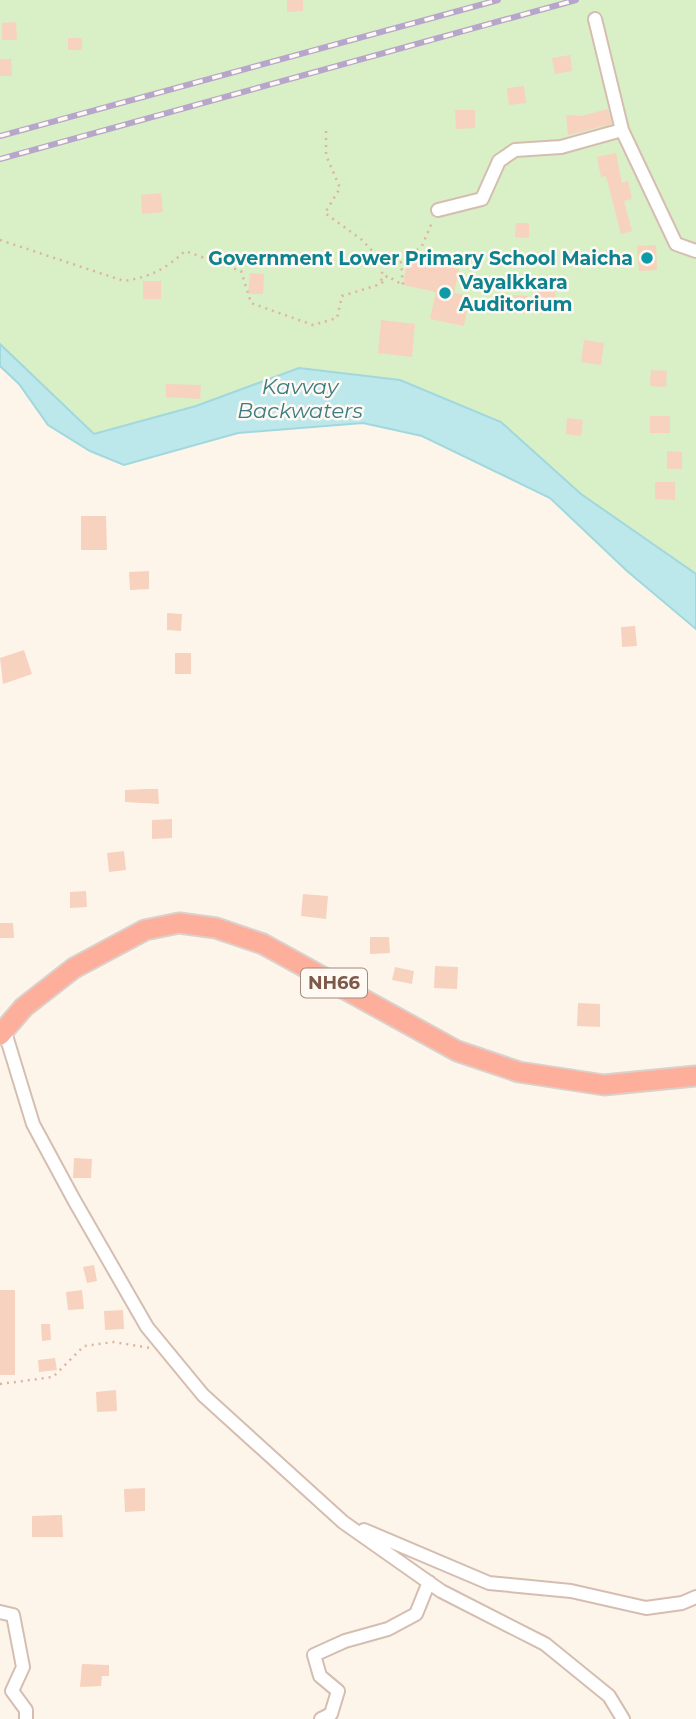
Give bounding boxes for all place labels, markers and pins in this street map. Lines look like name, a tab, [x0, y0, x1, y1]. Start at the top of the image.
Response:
place label: Government Lower Primary School Maicha	[208, 247, 633, 270]
marker: Government Lower Primary School Maicha	[639, 250, 655, 266]
place label: Vayalkkara Auditorium	[458, 271, 573, 316]
marker: Vayalkkara Auditorium	[437, 285, 453, 301]

